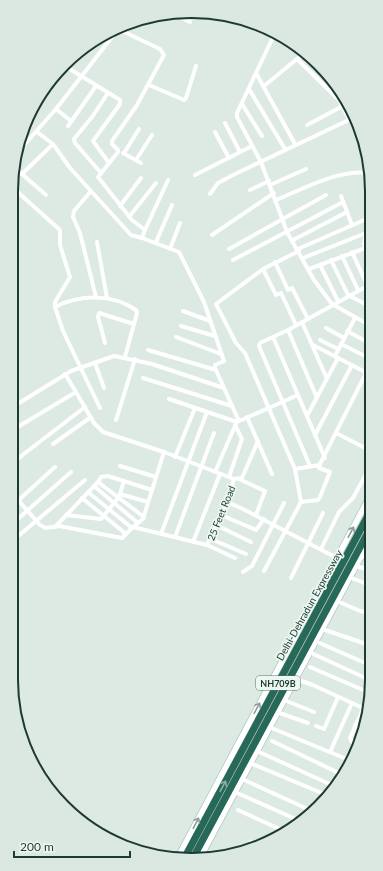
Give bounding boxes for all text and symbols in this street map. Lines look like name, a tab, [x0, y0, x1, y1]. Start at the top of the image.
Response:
street label: 25 Feet Road	[205, 484, 237, 542]
one-way arrow	[348, 526, 356, 538]
street label: Delhi-Dehradun Expressway	[274, 547, 345, 662]
road number: NH709B	[256, 676, 300, 690]
one-way arrow	[253, 702, 261, 714]
one-way arrow	[220, 780, 227, 792]
one-way arrow	[192, 817, 200, 829]
scale bar	[14, 833, 130, 859]
text: 200 m	[20, 839, 54, 854]

